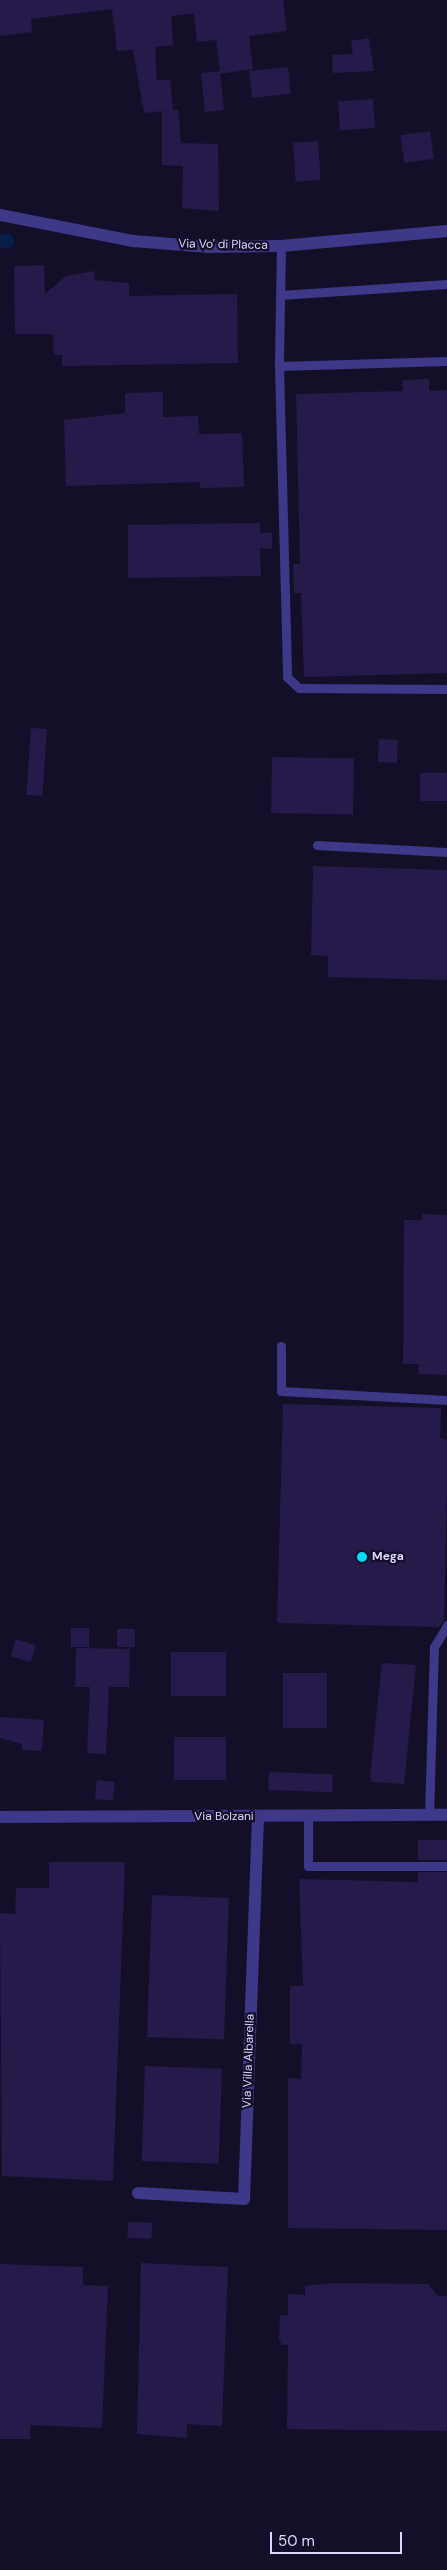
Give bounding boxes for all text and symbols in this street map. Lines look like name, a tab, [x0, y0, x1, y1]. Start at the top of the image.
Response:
street label: Via Vo' di Placca	[178, 237, 268, 253]
place label: Mega	[372, 1550, 404, 1564]
marker: Mega	[356, 1551, 368, 1563]
street label: Via Bolzani	[194, 1810, 254, 1824]
street label: Via Villa Albarella	[240, 2014, 258, 2108]
scale bar	[272, 2522, 404, 2554]
text: 50 m	[278, 2531, 315, 2551]

